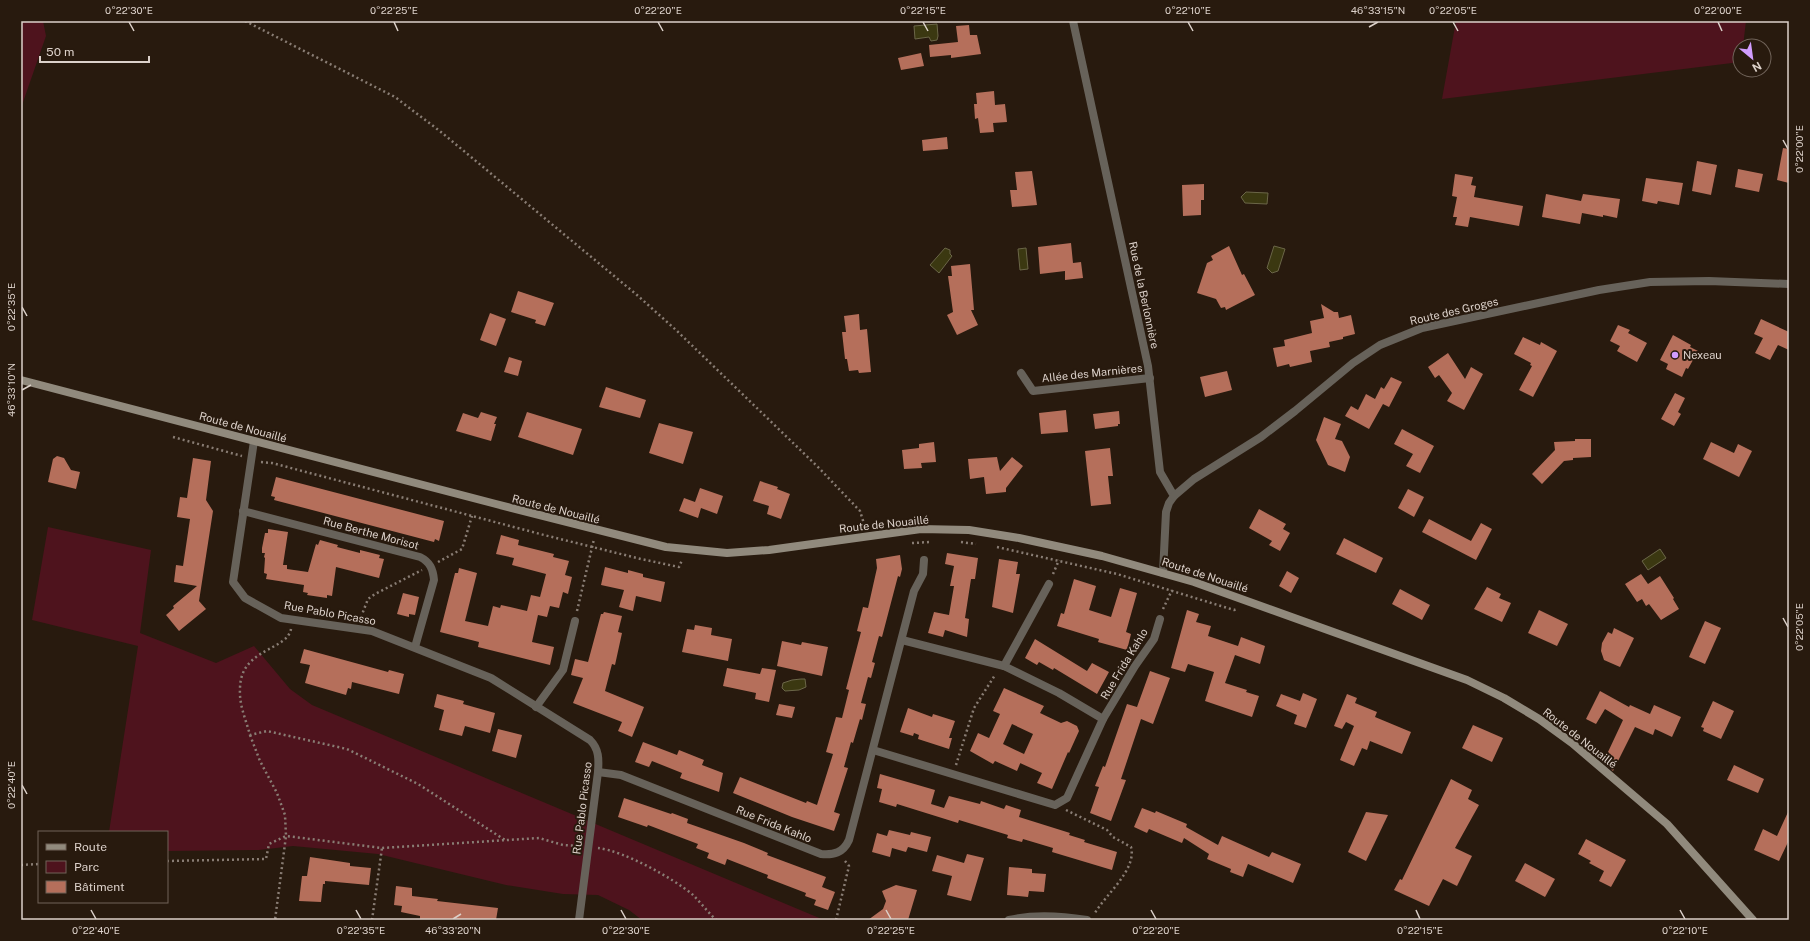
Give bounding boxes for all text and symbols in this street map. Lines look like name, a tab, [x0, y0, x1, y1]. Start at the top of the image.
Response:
text: 0°22'30"E	[105, 4, 153, 16]
text: 0°22'25"E	[370, 4, 418, 16]
text: 0°22'20"E	[634, 4, 682, 16]
text: 0°22'15"E	[900, 4, 946, 16]
text: 0°22'10"E	[1165, 4, 1211, 16]
text: 46°33'15"N	[1351, 4, 1405, 16]
text: 0°22'05"E	[1429, 4, 1477, 16]
text: 0°22'00"E	[1694, 4, 1742, 16]
scale bar	[40, 38, 149, 64]
north arrow	[1732, 38, 1772, 78]
text: 50 m	[46, 45, 74, 59]
text: N	[1750, 59, 1764, 74]
text: 0°22'00"E	[1793, 125, 1805, 173]
street label: Rue de la Berlonnière	[1127, 240, 1161, 350]
text: 0°22'35"E	[5, 283, 17, 331]
street label: Route des Groges	[1409, 295, 1500, 327]
place label: Nexeau	[1683, 349, 1722, 361]
marker: Nexeau	[1670, 350, 1680, 360]
street label: Allée des Marnières	[1041, 362, 1143, 384]
text: 46°33'10"N	[5, 363, 17, 417]
street label: Route de Nouaillé	[198, 410, 288, 444]
street label: Route de Nouaillé	[511, 492, 601, 526]
street label: Route de Nouaillé	[839, 513, 929, 535]
street label: Rue Berthe Morisot	[322, 514, 420, 552]
street label: Route de Nouaillé	[1160, 555, 1250, 595]
street label: Rue Pablo Picasso	[283, 599, 377, 627]
text: 0°22'05"E	[1793, 603, 1805, 651]
street label: Rue Frida Kahlo	[1098, 626, 1150, 702]
street label: Route de Nouaillé	[1541, 706, 1619, 770]
text: 0°22'40"E	[5, 761, 17, 809]
street label: Rue Pablo Picasso	[570, 761, 594, 855]
street label: Rue Frida Kahlo	[734, 803, 814, 845]
legend	[38, 831, 168, 903]
text: Route	[74, 840, 107, 854]
text: Parc	[74, 860, 99, 874]
text: Bâtiment	[74, 880, 125, 894]
text: 0°22'40"E	[72, 924, 120, 936]
text: 0°22'35"E	[337, 924, 385, 936]
text: 46°33'20"N	[425, 924, 481, 936]
text: 0°22'30"E	[602, 924, 650, 936]
text: 0°22'25"E	[867, 924, 915, 936]
text: 0°22'20"E	[1132, 924, 1180, 936]
text: 0°22'15"E	[1397, 924, 1443, 936]
text: 0°22'10"E	[1662, 924, 1708, 936]

